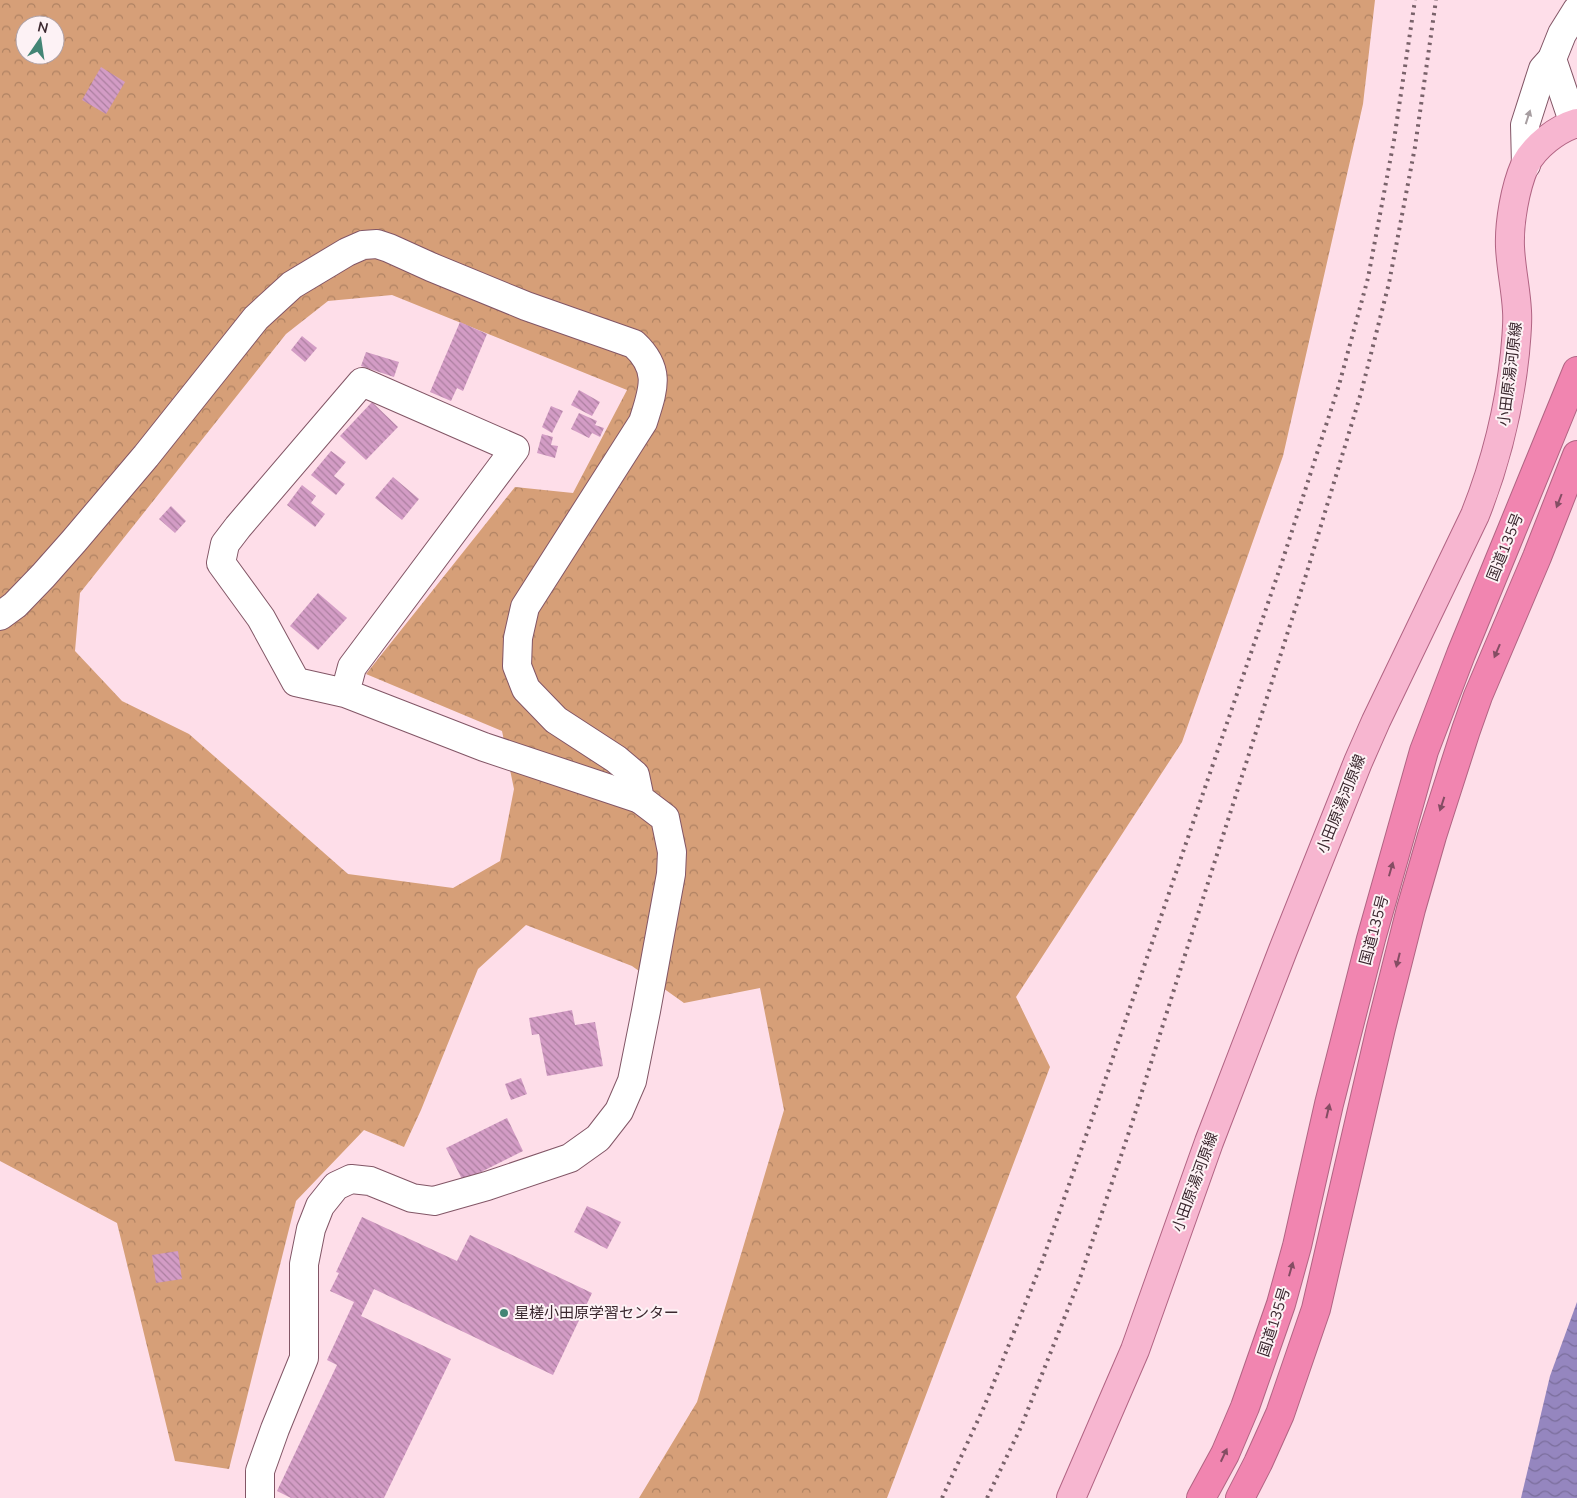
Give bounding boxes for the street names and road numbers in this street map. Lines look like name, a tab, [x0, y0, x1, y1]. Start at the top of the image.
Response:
street label: 小田原湯河原線	[1494, 321, 1526, 427]
street label: 国道135号	[1482, 510, 1528, 584]
street label: 小田原湯河原線	[1312, 752, 1370, 856]
street label: 国道135号	[1355, 893, 1393, 967]
street label: 小田原湯河原線	[1168, 1129, 1222, 1235]
street label: 国道135号	[1253, 1285, 1295, 1359]

